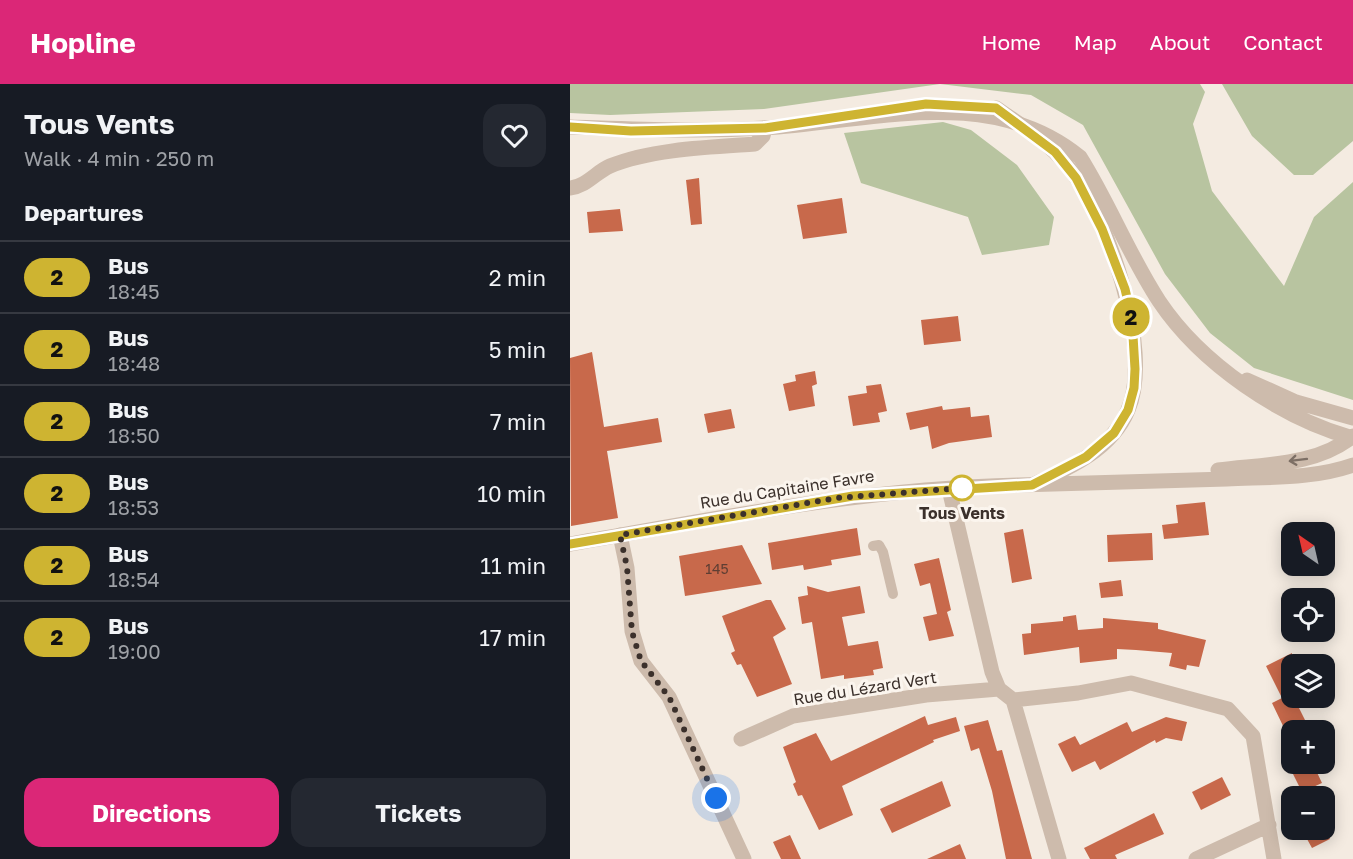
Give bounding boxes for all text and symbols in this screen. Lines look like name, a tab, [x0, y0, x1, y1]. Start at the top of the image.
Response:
text: Hopline	[30, 26, 136, 59]
text: Home	[981, 29, 1041, 55]
text: Map	[1074, 29, 1117, 55]
text: About	[1150, 29, 1210, 55]
text: Contact	[1243, 29, 1323, 55]
button: heart	[483, 104, 546, 167]
text: Tous Vents	[24, 107, 175, 140]
text: Walk · 4 min · 250 m	[24, 146, 214, 170]
text: Departures	[24, 199, 143, 226]
text: Bus	[108, 252, 149, 279]
text: 2	[51, 264, 63, 290]
text: 2 min	[489, 264, 546, 291]
text: 18:45	[108, 279, 160, 303]
line badge: 2	[1112, 298, 1150, 336]
text: 2	[1125, 304, 1137, 330]
text: Bus	[108, 324, 149, 351]
text: 2	[51, 336, 63, 362]
text: 5 min	[489, 336, 546, 363]
text: 18:48	[108, 351, 160, 375]
text: Bus	[108, 396, 149, 423]
text: 2	[51, 408, 63, 434]
text: 7 min	[490, 408, 546, 435]
text: 18:50	[108, 423, 160, 447]
one-way arrow	[1289, 455, 1309, 466]
street label: Rue du Capitaine Favre	[698, 465, 876, 513]
text: Bus	[108, 468, 149, 495]
marker: Tous Vents	[949, 475, 975, 501]
text: 2	[51, 480, 63, 506]
text: 10 min	[477, 480, 546, 507]
text: 18:53	[108, 495, 159, 519]
place label: Tous Vents	[919, 503, 1005, 523]
north arrow	[1281, 522, 1335, 576]
map controls	[1281, 522, 1335, 840]
text: Bus	[108, 540, 149, 567]
text: 2	[51, 552, 63, 578]
text: 11 min	[480, 552, 546, 579]
house number: 145	[705, 560, 729, 577]
text: 18:54	[108, 567, 160, 591]
button: locate	[1281, 588, 1335, 642]
text: Bus	[108, 612, 149, 639]
text: 2	[51, 624, 63, 650]
text: 17 min	[479, 624, 546, 651]
text: 19:00	[108, 639, 161, 663]
button: layers	[1281, 654, 1335, 708]
street label: Rue du Lézard Vert	[792, 667, 938, 709]
button: +	[1281, 720, 1335, 774]
button: Directions	[24, 778, 279, 847]
button: Tickets	[291, 778, 546, 847]
your location	[701, 783, 731, 813]
button: −	[1281, 786, 1335, 840]

